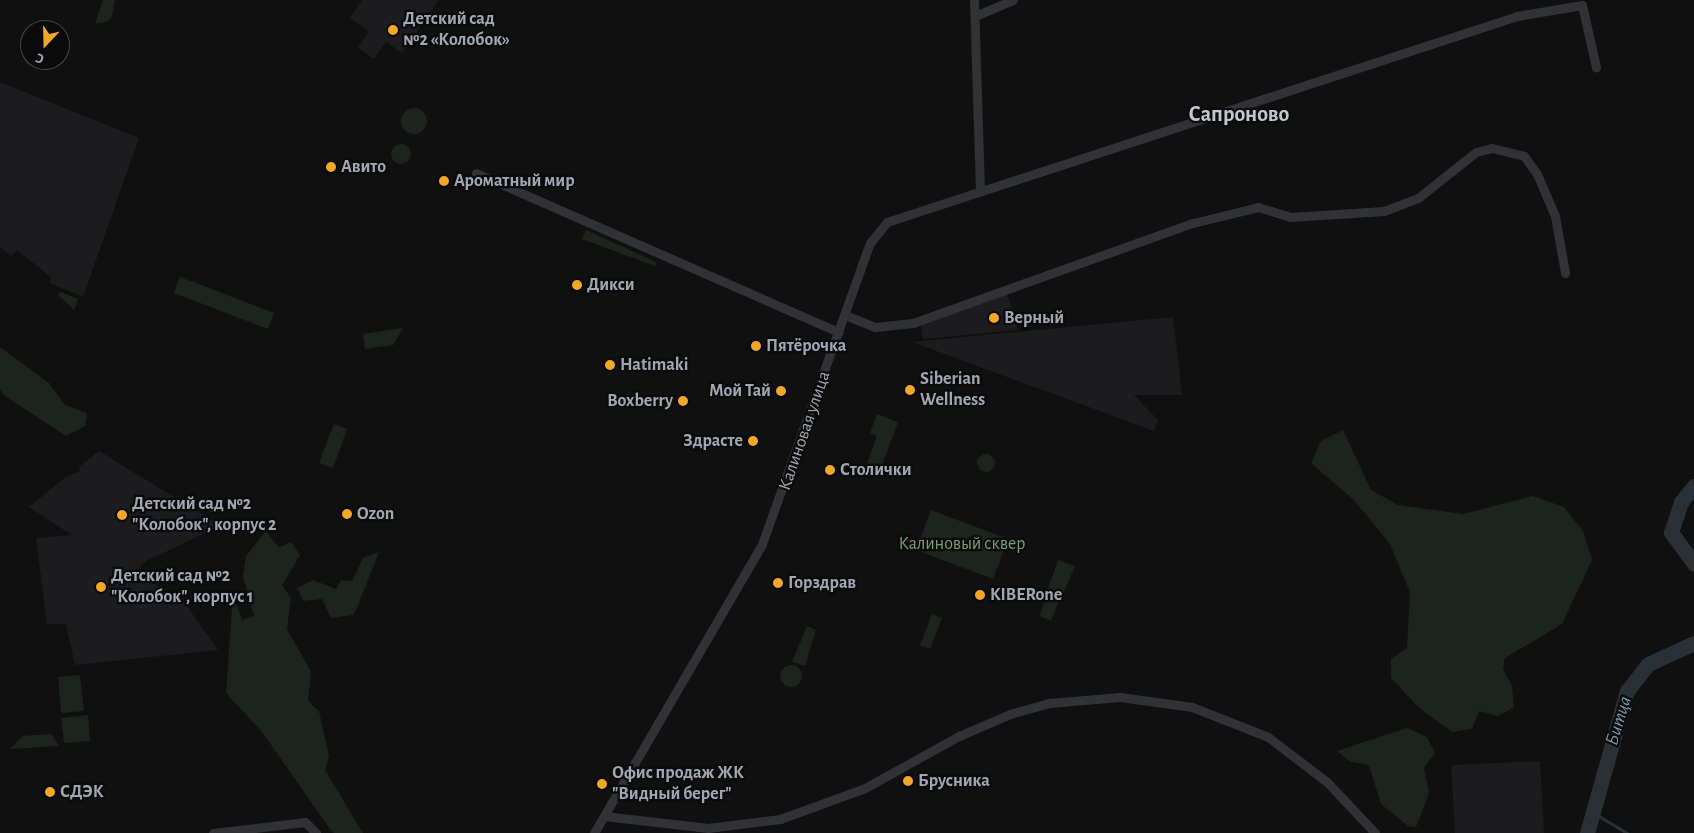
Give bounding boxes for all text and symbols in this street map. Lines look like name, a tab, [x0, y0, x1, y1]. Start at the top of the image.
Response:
place label: Детский сад №2 «Колобок»	[403, 9, 510, 52]
north arrow	[20, 20, 70, 70]
marker: Детский сад №2 «Колобок»	[387, 24, 399, 36]
text: С	[34, 50, 46, 66]
district label: Сапроново	[1189, 102, 1289, 128]
place label: Авито	[341, 156, 386, 178]
marker: Авито	[325, 161, 337, 173]
place label: Ароматный мир	[454, 170, 575, 192]
marker: Ароматный мир	[438, 175, 450, 187]
place label: Дикси	[587, 274, 635, 296]
marker: Дикси	[571, 279, 583, 291]
place label: Верный	[1004, 307, 1064, 329]
marker: Верный	[988, 312, 1000, 324]
place label: Пятёрочка	[766, 335, 846, 357]
marker: Пятёрочка	[750, 340, 762, 352]
place label: Hatimaki	[620, 354, 688, 376]
marker: Hatimaki	[604, 359, 616, 371]
street label: Калиновая улица	[774, 368, 836, 494]
place label: Siberian Wellness	[920, 369, 985, 412]
place label: Мой Тай	[709, 380, 771, 402]
marker: Siberian Wellness	[904, 384, 916, 396]
marker: Мой Тай	[775, 385, 787, 397]
place label: Boxberry	[607, 390, 673, 412]
marker: Boxberry	[677, 395, 689, 407]
place label: Здрасте	[683, 430, 743, 452]
marker: Здрасте	[747, 435, 759, 447]
place label: Столички	[840, 459, 912, 481]
marker: Столички	[824, 464, 836, 476]
place label: Детский сад №2 "Колобок", корпус 2	[132, 494, 277, 536]
place label: Ozon	[357, 503, 394, 525]
marker: Ozon	[341, 508, 353, 520]
marker: Детский сад №2 "Колобок", корпус 2	[116, 509, 128, 521]
park label: Калиновый сквер	[899, 533, 1025, 555]
place label: Детский сад №2 "Колобок", корпус 1	[111, 566, 254, 608]
place label: Горздрав	[788, 572, 856, 594]
marker: Горздрав	[772, 577, 784, 589]
marker: Детский сад №2 "Колобок", корпус 1	[95, 581, 107, 593]
place label: KIBERone	[990, 584, 1062, 606]
marker: KIBERone	[974, 589, 986, 601]
water label: Битца	[1601, 694, 1637, 748]
place label: Офис продаж ЖК "Видный берег"	[612, 763, 744, 806]
place label: Брусника	[918, 770, 990, 792]
marker: Брусника	[902, 775, 914, 787]
marker: Офис продаж ЖК "Видный берег"	[596, 778, 608, 790]
place label: СДЭК	[60, 781, 104, 803]
marker: СДЭК	[44, 786, 56, 798]

